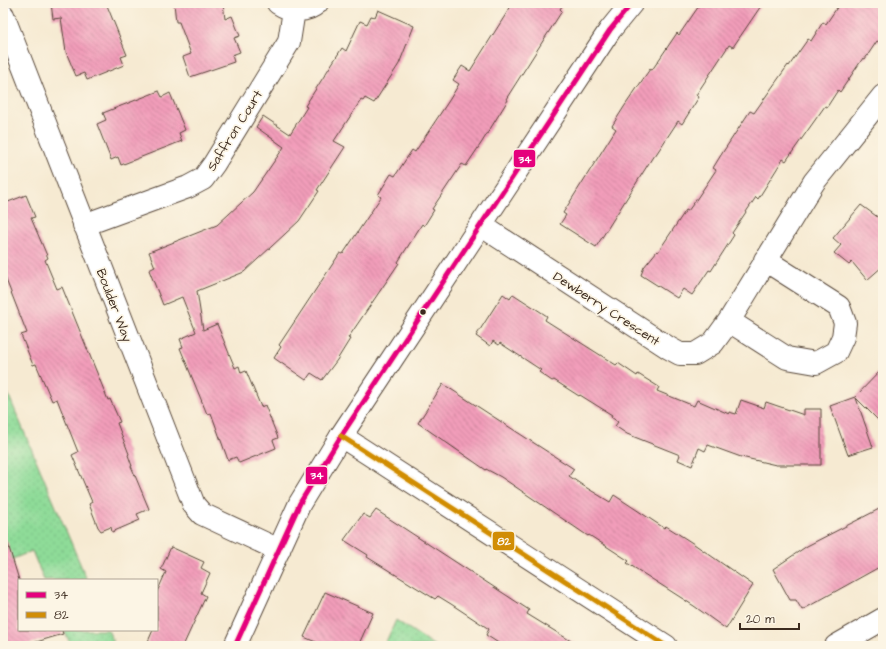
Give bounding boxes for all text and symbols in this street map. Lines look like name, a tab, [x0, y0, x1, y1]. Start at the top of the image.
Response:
street label: Saffron Court	[203, 86, 267, 174]
line badge: 34	[513, 149, 536, 168]
text: 34	[517, 152, 532, 167]
street label: Boulder Way	[91, 266, 136, 345]
street label: Dewberry Crescent	[549, 268, 664, 351]
unlabelled marker	[418, 307, 428, 317]
line badge: 34	[305, 466, 328, 485]
text: 34	[309, 468, 324, 483]
line badge: 82	[492, 531, 515, 551]
text: 82	[497, 534, 511, 549]
legend	[18, 579, 158, 631]
text: 34	[54, 587, 68, 604]
scale bar	[740, 605, 799, 631]
text: 82	[54, 607, 69, 624]
text: 20 m	[746, 611, 775, 628]

